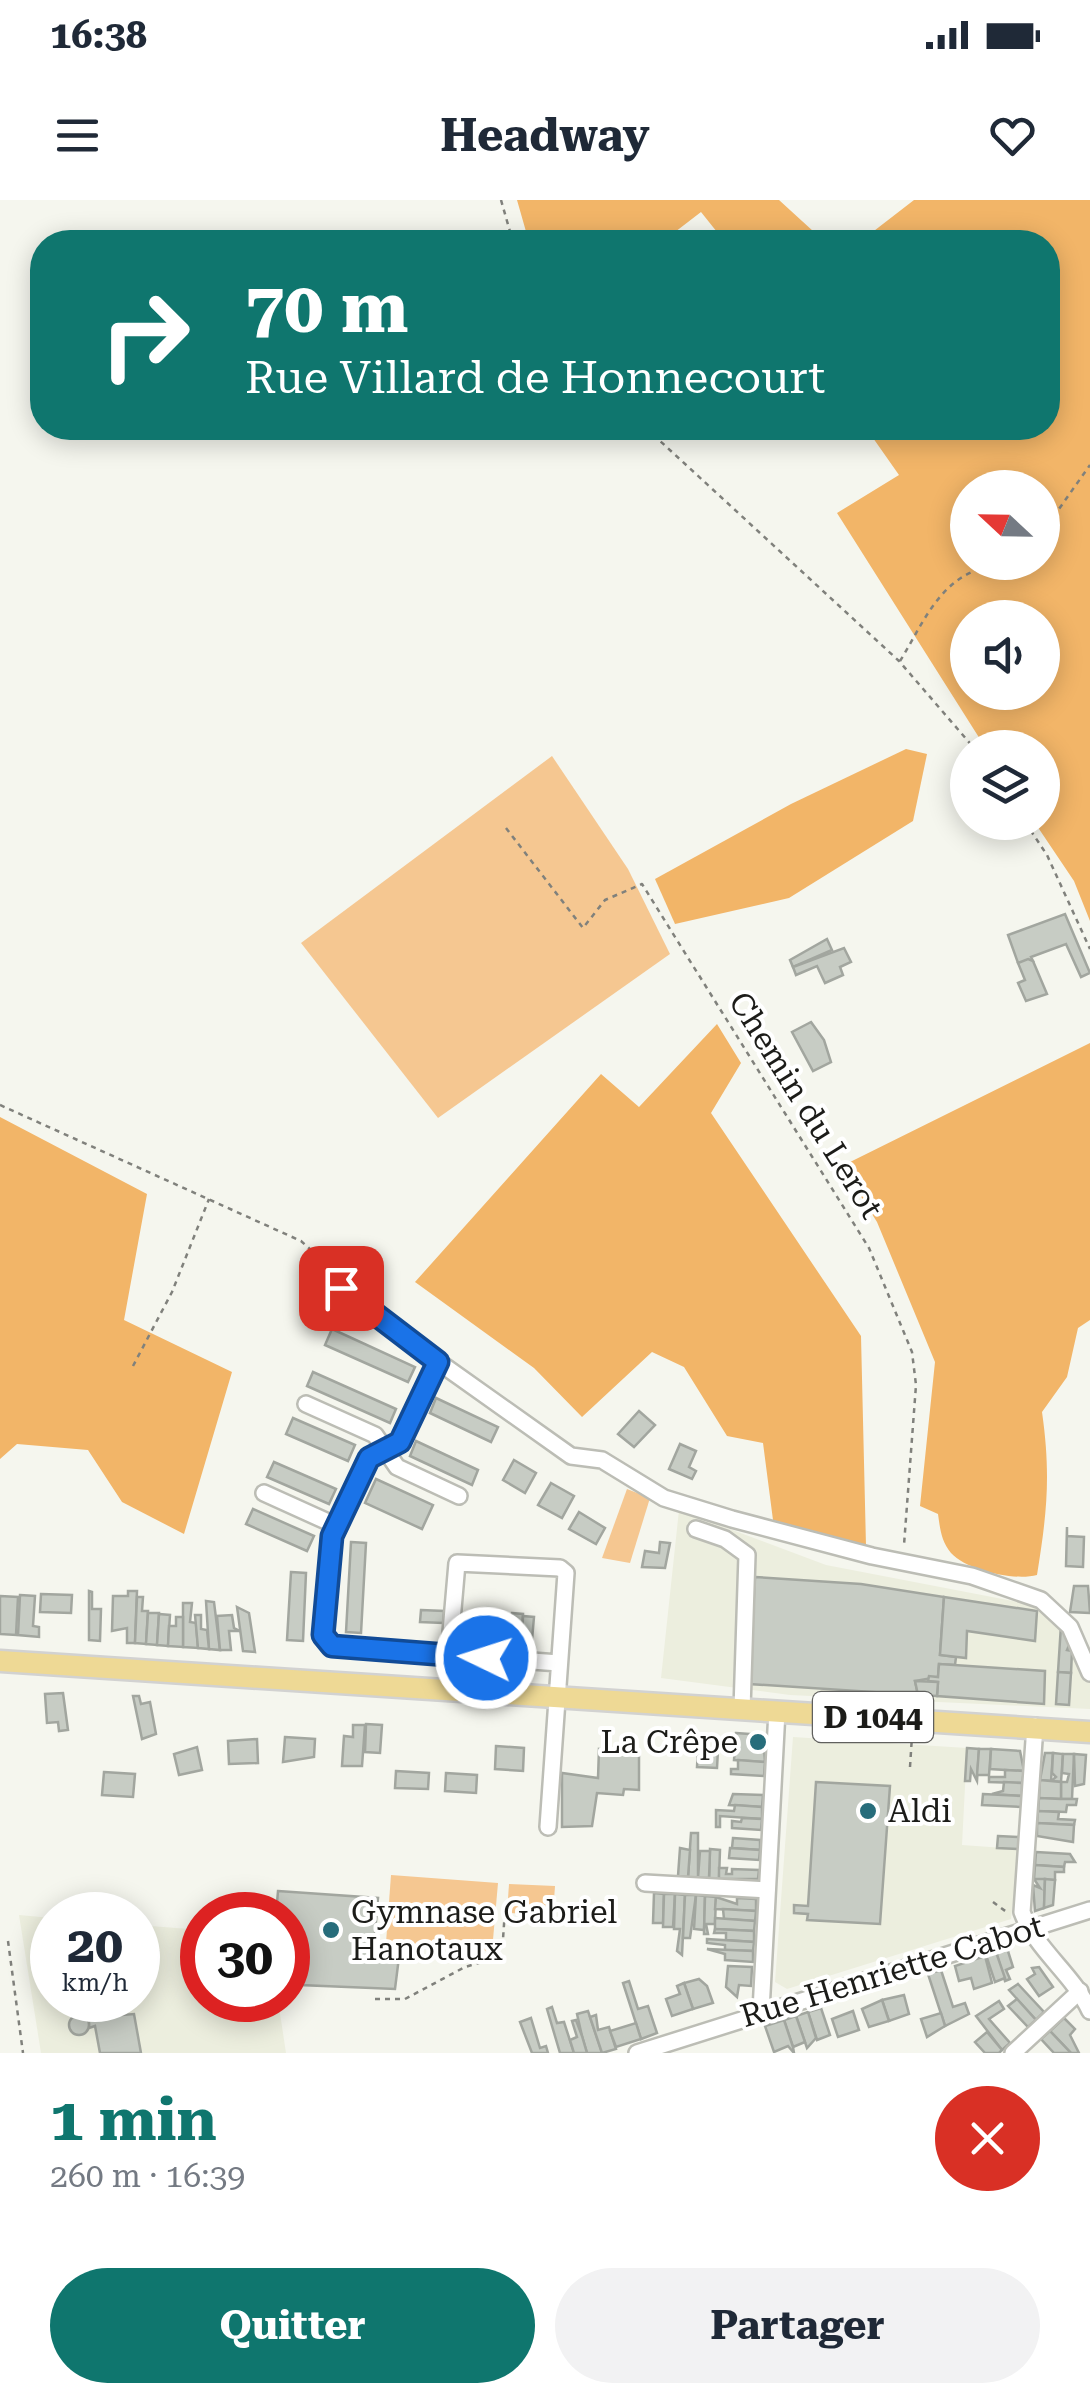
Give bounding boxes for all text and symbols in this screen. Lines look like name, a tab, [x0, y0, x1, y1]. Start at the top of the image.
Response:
text: 16:38	[50, 13, 147, 57]
icon: menu	[50, 108, 105, 163]
icon: heart	[985, 108, 1040, 163]
text: Headway	[440, 109, 650, 162]
text: 70 m	[245, 267, 409, 349]
icon: right	[80, 270, 210, 400]
text: Rue Villard de Honnecourt	[245, 351, 825, 404]
north arrow	[950, 470, 1060, 580]
map controls	[950, 470, 1060, 840]
button: sound	[950, 600, 1060, 710]
button: layers	[950, 730, 1060, 840]
street label: Chemin du Lerot	[721, 985, 891, 1225]
pin	[299, 1246, 384, 1331]
icon: arrive	[314, 1261, 369, 1316]
position arrow	[434, 1606, 538, 1710]
road number: D 1044	[813, 1692, 933, 1742]
place label: La Crêpe	[600, 1723, 738, 1761]
marker: La Crêpe	[747, 1731, 769, 1753]
place label: Aldi	[888, 1792, 951, 1830]
marker: Aldi	[857, 1800, 879, 1822]
speed limit sign: 30	[180, 1892, 310, 2022]
place label: Gymnase Gabriel Hanotaux	[351, 1893, 617, 1968]
street label: Rue Henriette Cabot	[736, 1907, 1048, 2035]
text: 20	[67, 1916, 123, 1974]
marker: Gymnase Gabriel Hanotaux	[320, 1919, 342, 1941]
text: km/h	[62, 1968, 128, 1997]
text: 1 min	[50, 2084, 217, 2155]
button: close	[935, 2086, 1040, 2191]
text: 260 m · 16:39	[50, 2157, 245, 2195]
button: Quitter	[50, 2268, 535, 2383]
button: Partager	[555, 2268, 1040, 2383]

